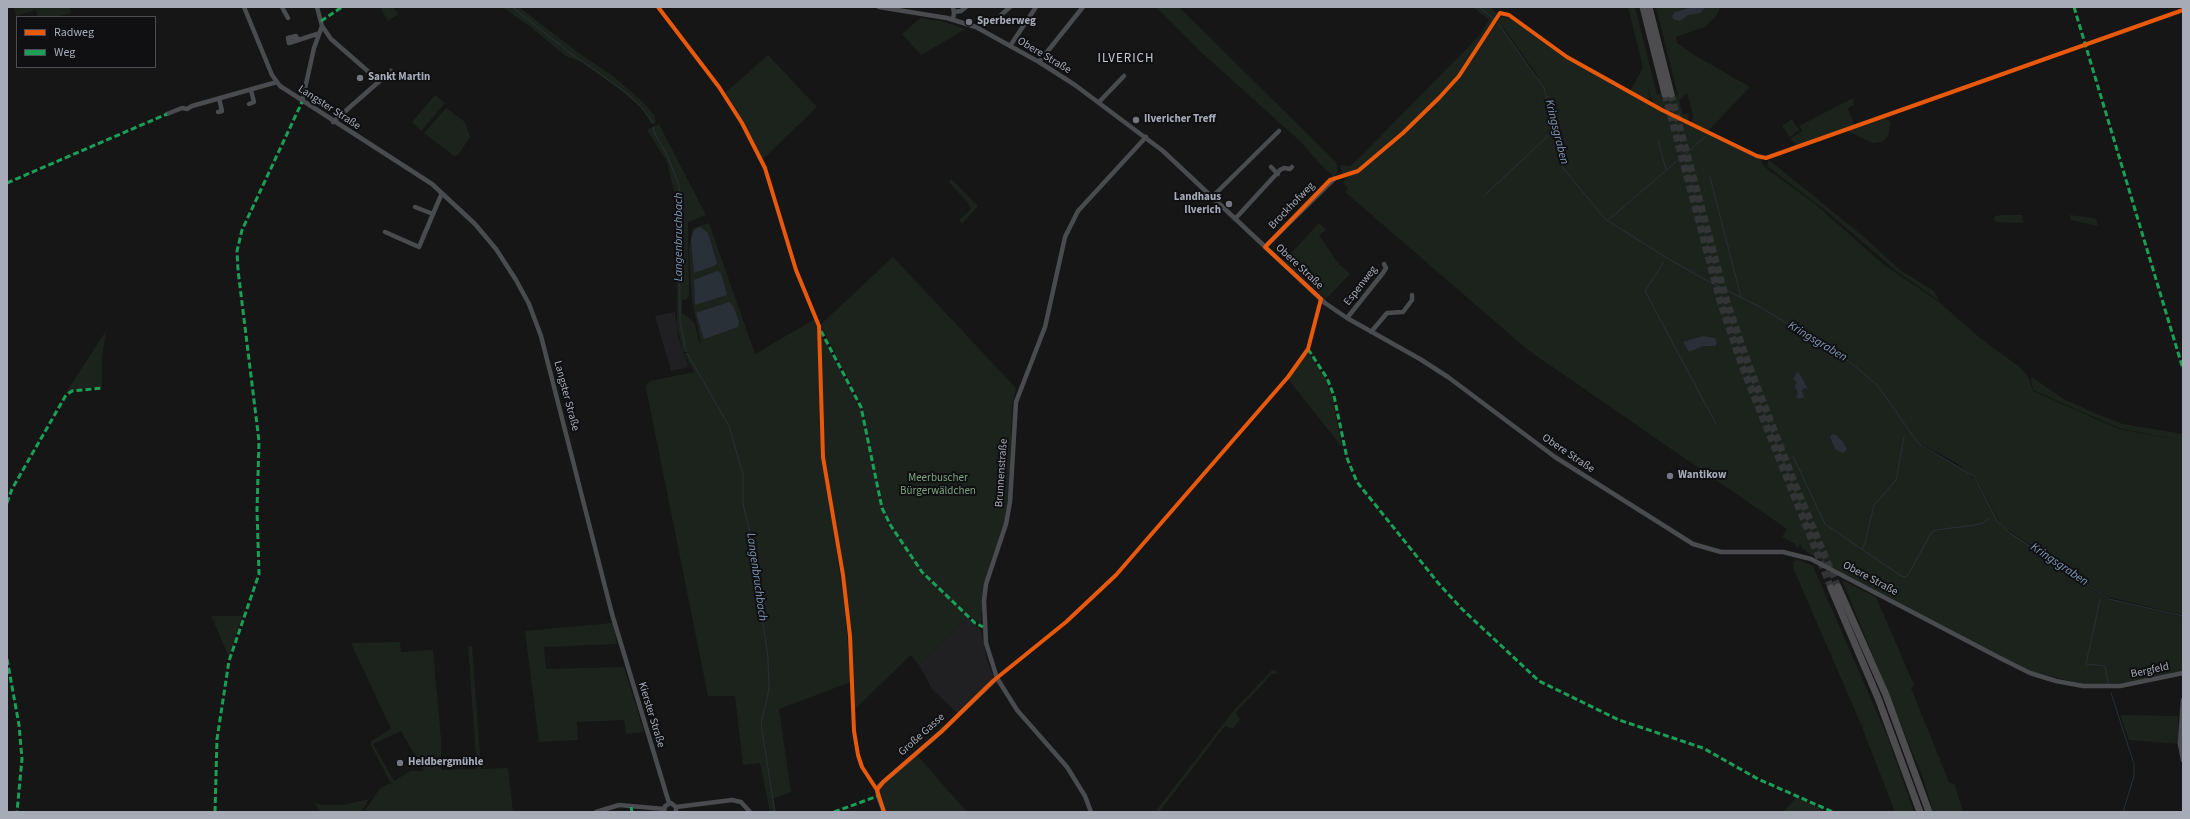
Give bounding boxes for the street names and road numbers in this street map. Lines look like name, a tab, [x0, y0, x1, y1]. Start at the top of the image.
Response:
street label: Obere Straße	[1015, 35, 1073, 77]
street label: Langster Straße	[295, 83, 363, 133]
street label: Brockhofweg	[1266, 180, 1318, 232]
street label: Obere Straße	[1272, 242, 1326, 292]
street label: Espenweg	[1341, 264, 1381, 308]
street label: Langster Straße	[550, 359, 582, 433]
street label: Obere Straße	[1539, 432, 1597, 476]
street label: Brunnenstraße	[993, 438, 1011, 508]
street label: Obere Straße	[1840, 559, 1900, 599]
street label: Bergfeld	[2130, 661, 2170, 681]
street label: Kierster Straße	[635, 681, 667, 749]
street label: Große Gasse	[896, 711, 948, 759]

